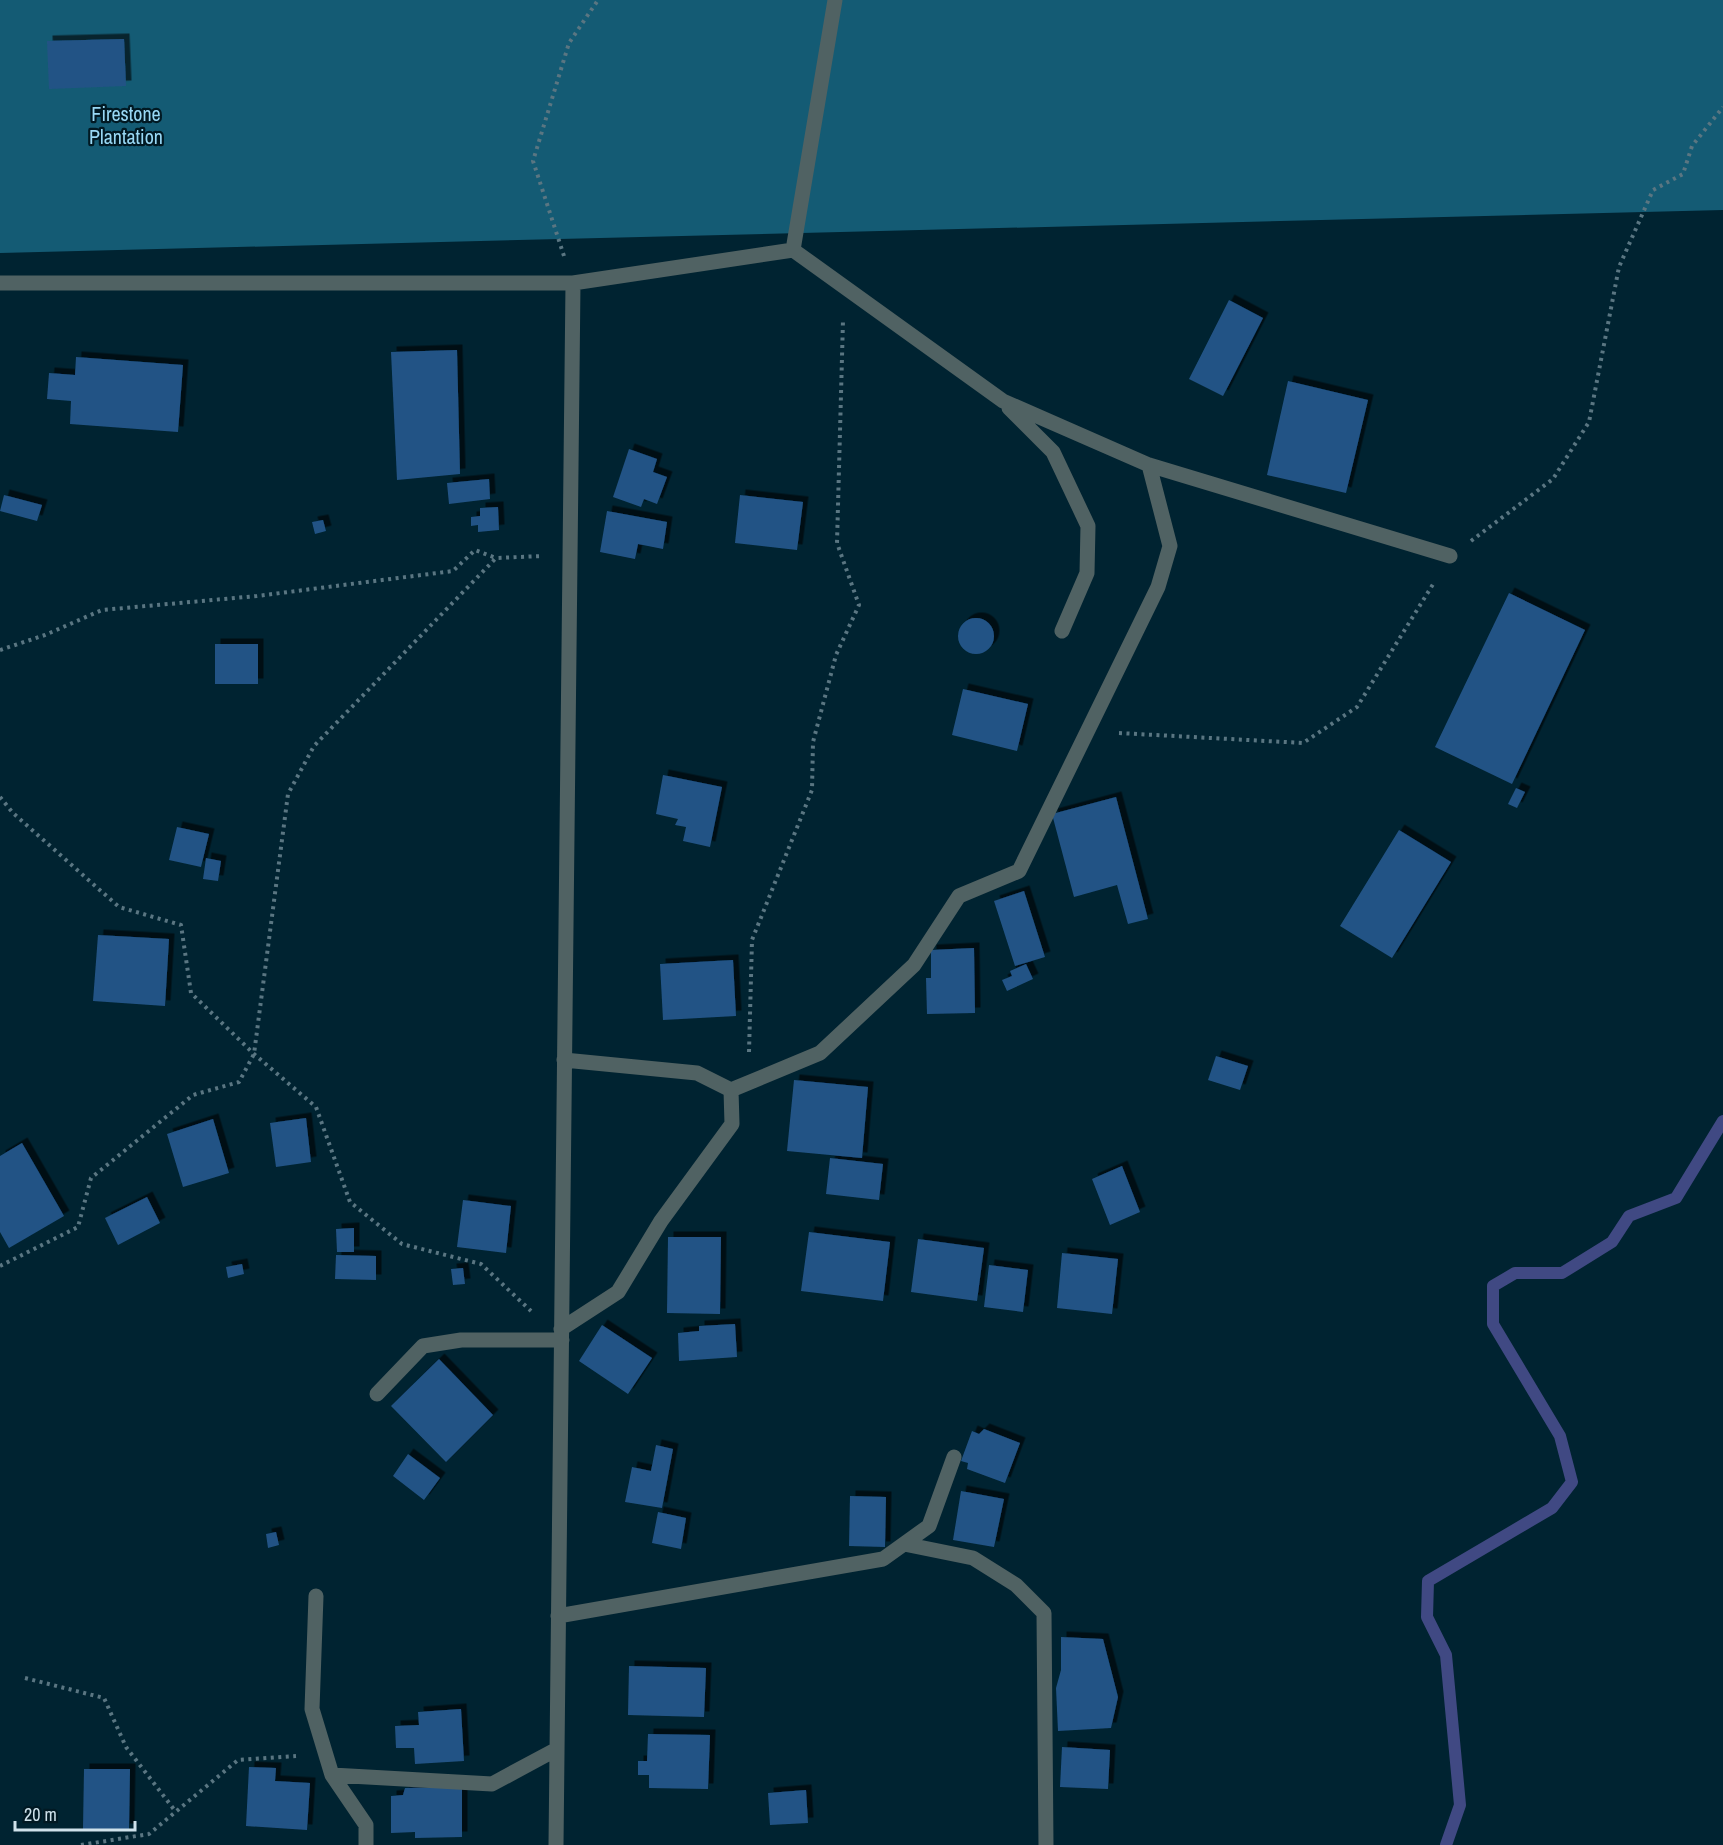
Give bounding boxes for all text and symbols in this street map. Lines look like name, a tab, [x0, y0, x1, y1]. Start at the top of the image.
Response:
park label: Firestone Plantation	[89, 100, 163, 150]
scale bar	[15, 1794, 135, 1832]
text: 20 m	[24, 1802, 57, 1827]

